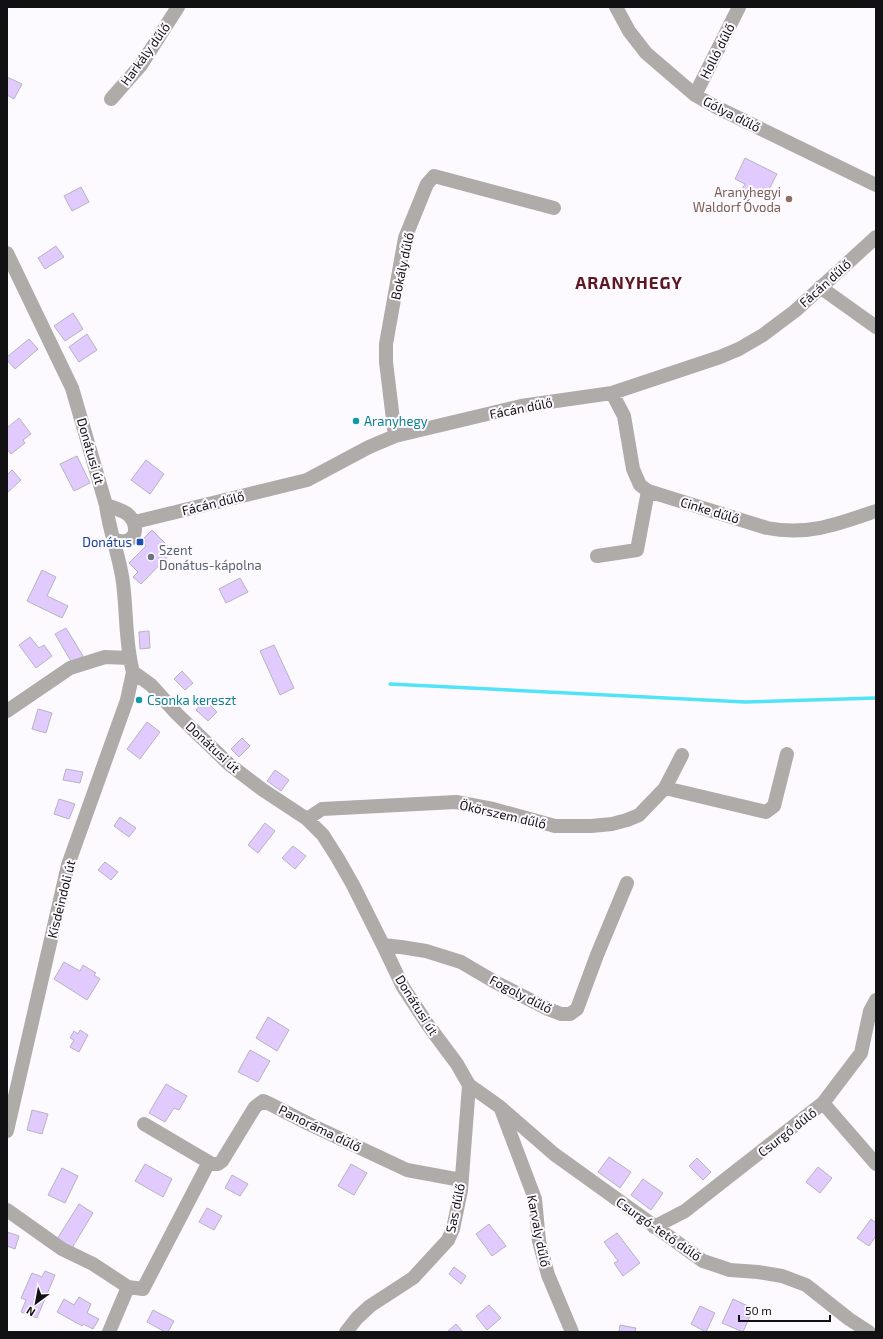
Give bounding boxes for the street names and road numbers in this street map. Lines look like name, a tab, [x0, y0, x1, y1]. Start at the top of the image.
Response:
street label: Harkály dűlő	[117, 19, 173, 89]
street label: Holló dűlő	[696, 21, 738, 81]
street label: Gólya dűlő	[701, 93, 763, 135]
street label: Bokály dűlő	[387, 231, 417, 301]
street label: Fácán dűlő	[796, 256, 854, 310]
street label: Fácán dűlő	[488, 394, 554, 422]
street label: Donátusi út	[74, 416, 108, 486]
street label: Fácán dűlő	[180, 488, 246, 518]
street label: Cinke dűlő	[679, 493, 741, 527]
street label: Donátusi út	[183, 718, 243, 776]
street label: Ökörszem dűlő	[458, 796, 548, 832]
street label: Kisdeindoli út	[44, 858, 78, 940]
street label: Fogoly dűlő	[487, 971, 555, 1017]
street label: Donátusi út	[392, 972, 442, 1038]
street label: Panoráma dűlő	[276, 1101, 364, 1155]
street label: Csurgó dűlő	[754, 1104, 820, 1160]
street label: Sas dűlő	[442, 1182, 468, 1234]
street label: Karvaly dűlő	[524, 1194, 554, 1268]
street label: Csurgó-tető dűlő	[613, 1194, 705, 1264]

